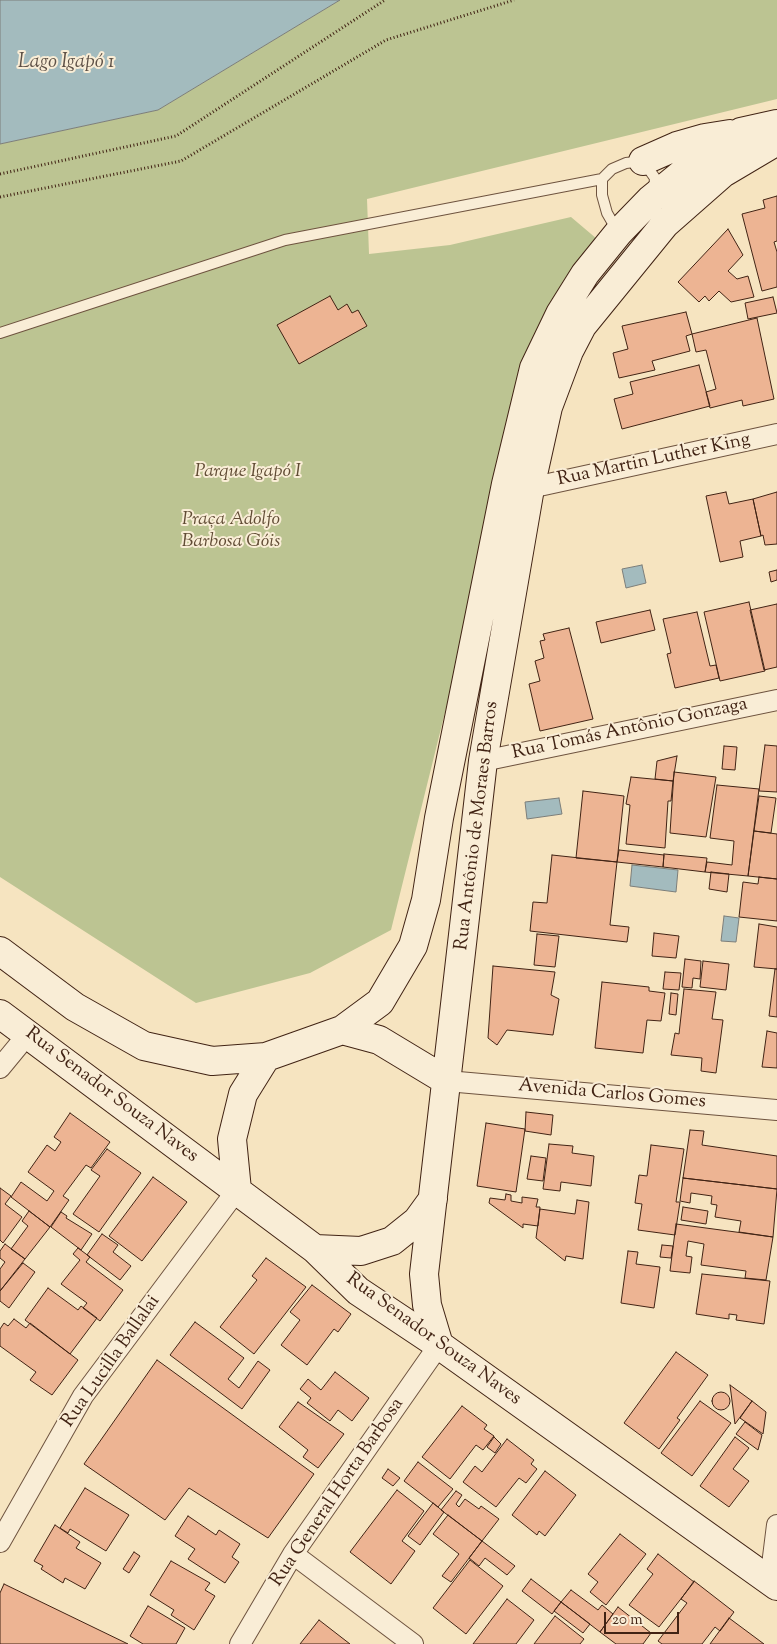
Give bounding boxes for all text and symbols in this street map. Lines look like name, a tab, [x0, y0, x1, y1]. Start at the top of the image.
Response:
water label: Lago Igapó 1	[18, 52, 114, 76]
street label: Rua Martin Luther King	[556, 429, 752, 493]
park label: Parque Igapó I	[195, 462, 301, 484]
park label: Praça Adolfo Barbosa Góis	[182, 510, 280, 554]
street label: Rua Tomás Antônio Gonzaga	[510, 694, 750, 766]
street label: Rua Antônio de Moraes Barros	[451, 700, 505, 952]
street label: Rua Senador Souza Naves	[20, 1023, 202, 1169]
street label: Avenida Carlos Gomes	[517, 1075, 707, 1115]
street label: Rua Senador Souza Naves	[341, 1269, 525, 1411]
street label: Rua Lucilla Ballalai	[58, 1291, 166, 1433]
street label: Rua General Horta Barbosa	[266, 1394, 410, 1592]
scale bar	[607, 1602, 682, 1634]
text: 20 m	[612, 1610, 643, 1631]

